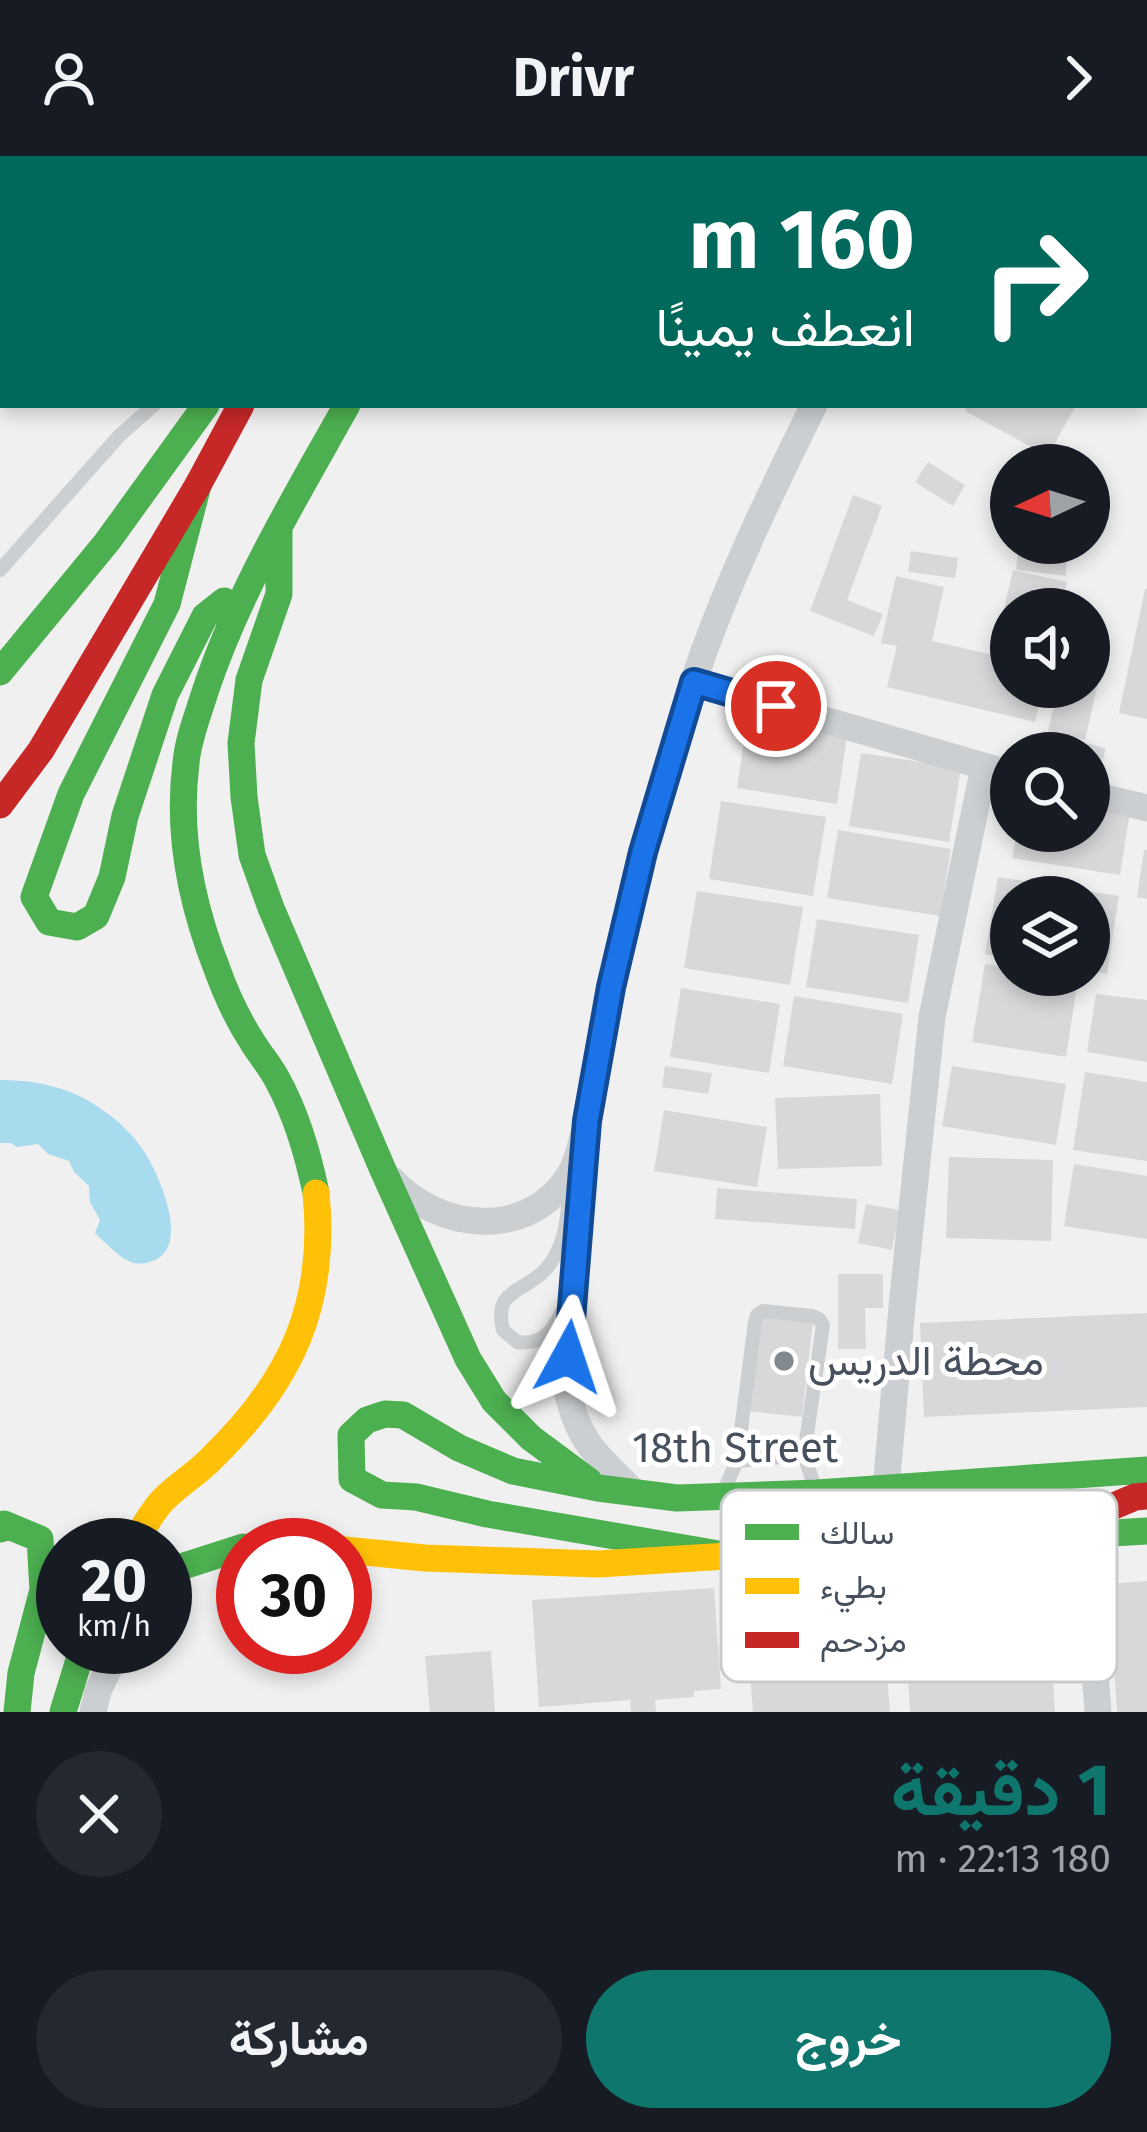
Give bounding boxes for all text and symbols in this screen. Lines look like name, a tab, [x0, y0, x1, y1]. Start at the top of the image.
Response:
icon: person	[36, 45, 102, 111]
icon: forward	[1045, 45, 1111, 111]
text: Drivr	[513, 46, 634, 110]
text: 160 m	[689, 189, 915, 290]
icon: right	[957, 204, 1113, 360]
text: انعطف يمينًا	[656, 296, 915, 360]
north arrow	[990, 444, 1110, 564]
map controls	[990, 444, 1110, 996]
button: sound	[990, 588, 1110, 708]
pin	[725, 655, 827, 757]
icon: arrive	[743, 673, 809, 739]
button: search	[990, 732, 1110, 852]
button: layers	[990, 876, 1110, 996]
position arrow	[505, 1294, 631, 1420]
place label: محطة الدريس	[808, 1336, 1044, 1387]
marker: محطة الدريس	[771, 1348, 797, 1374]
street label: 18th Street	[632, 1423, 839, 1473]
legend	[721, 1490, 1117, 1682]
text: سالك	[820, 1513, 894, 1553]
speed limit sign: 30	[216, 1518, 372, 1674]
text: 20	[81, 1545, 147, 1617]
text: بطيء	[820, 1567, 887, 1613]
text: km/h	[77, 1608, 151, 1644]
text: مزدحم	[820, 1621, 907, 1662]
text: 1 دقيقة	[891, 1748, 1111, 1834]
button: close	[36, 1751, 162, 1877]
text: 180 m · 22:13	[894, 1836, 1111, 1882]
button: مشاركة	[36, 1970, 562, 2108]
button: خروج	[586, 1970, 1111, 2108]

